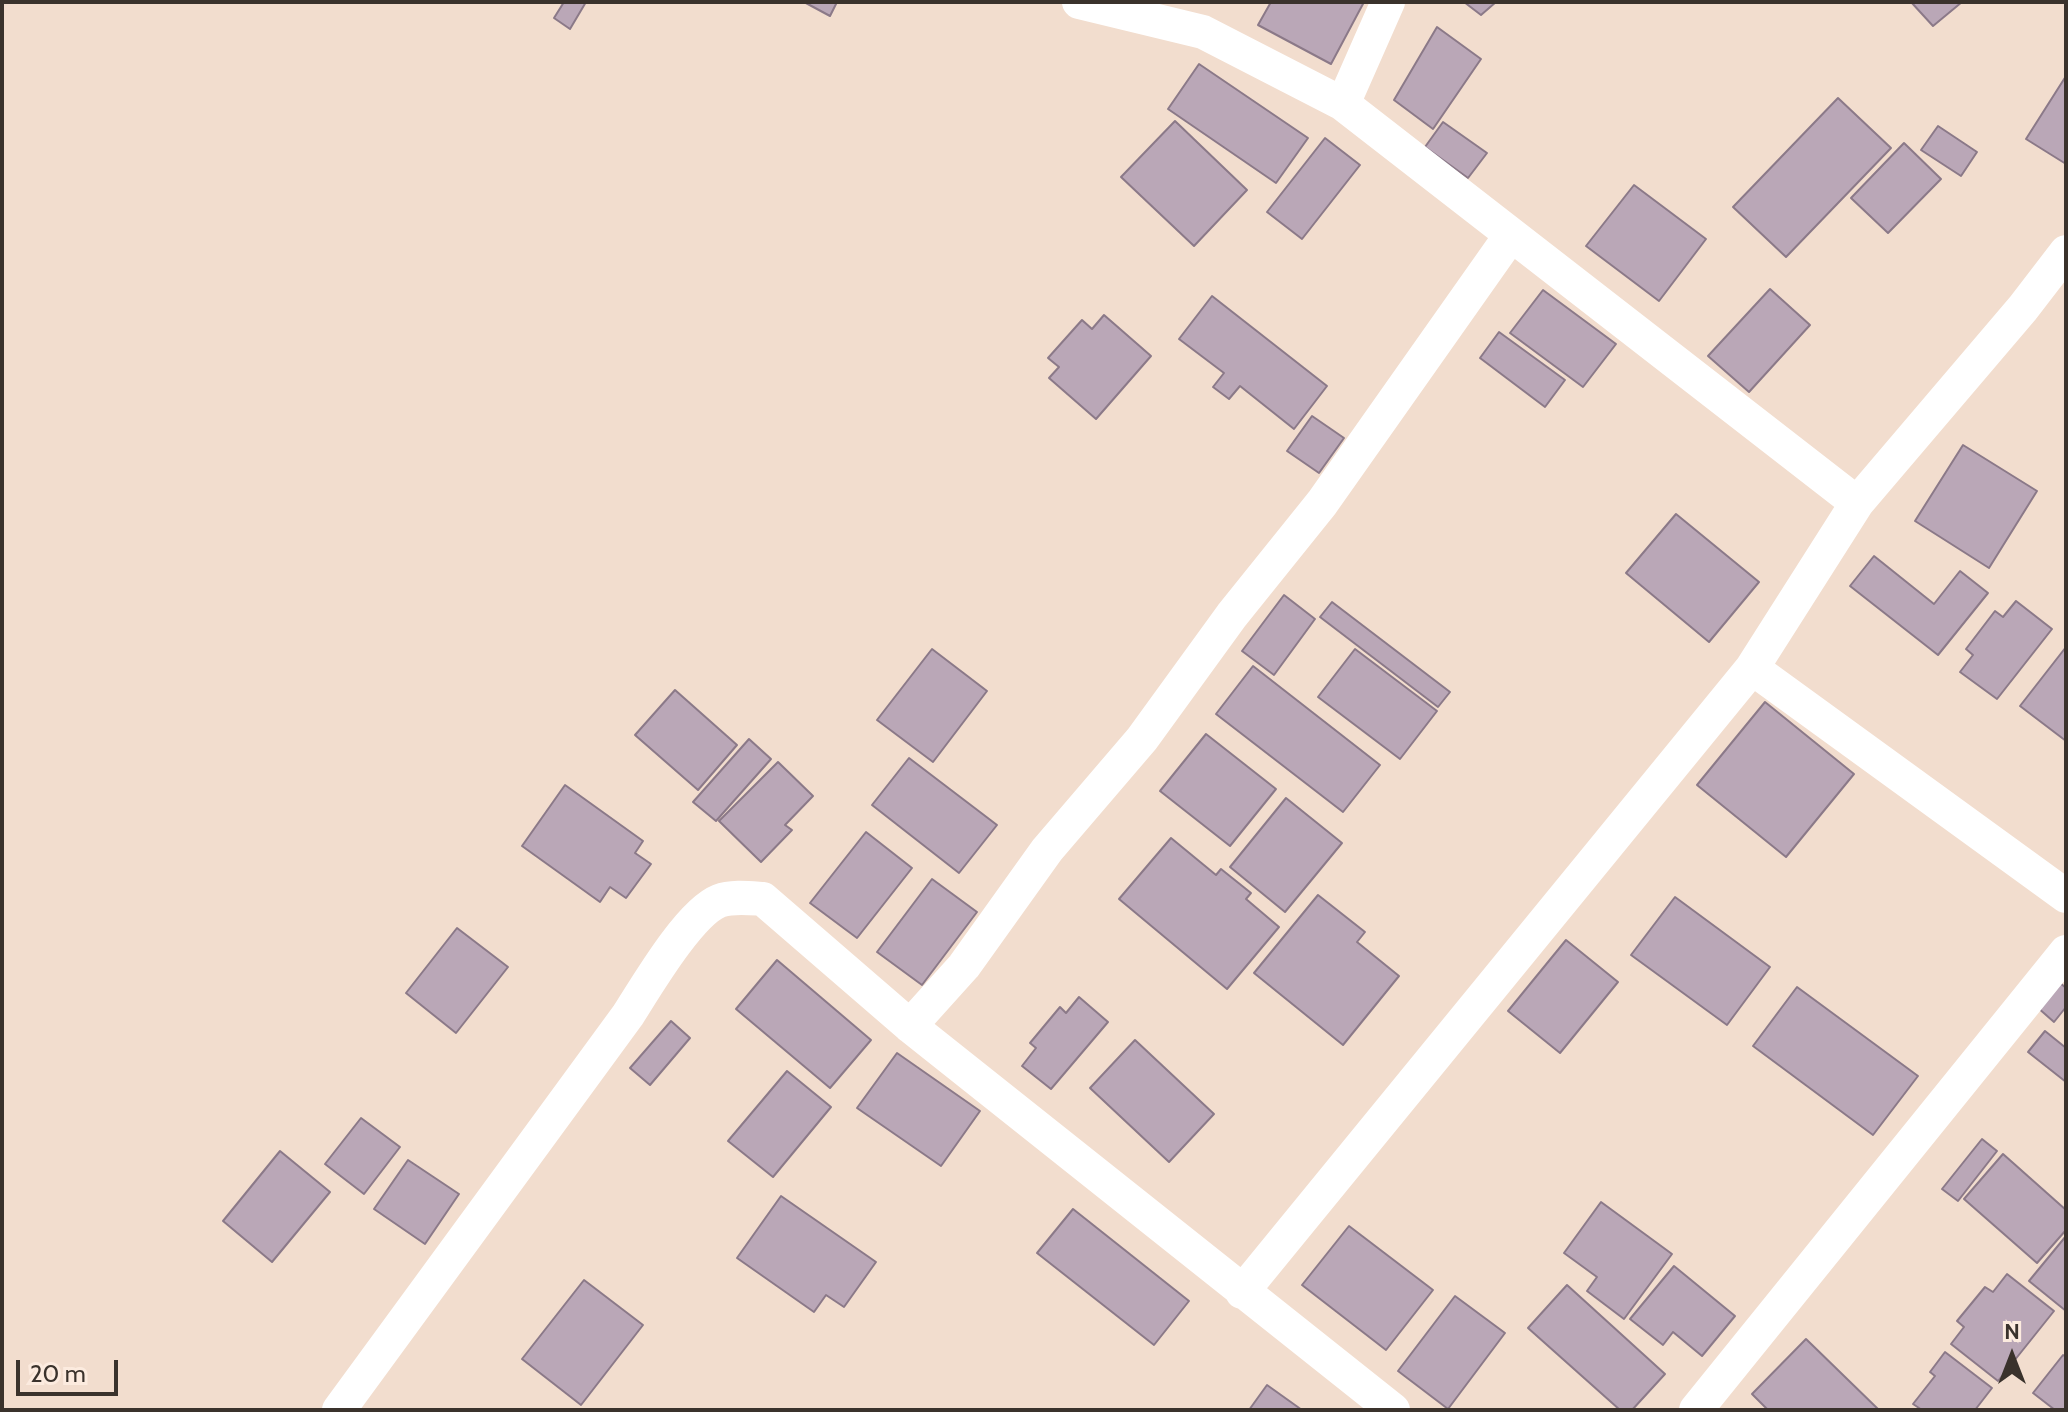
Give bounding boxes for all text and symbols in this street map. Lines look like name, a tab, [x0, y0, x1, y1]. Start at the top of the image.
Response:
north arrow	[1972, 1316, 2052, 1396]
text: N	[2004, 1318, 2020, 1345]
scale bar	[20, 1344, 122, 1394]
text: 20 m	[30, 1359, 86, 1388]

